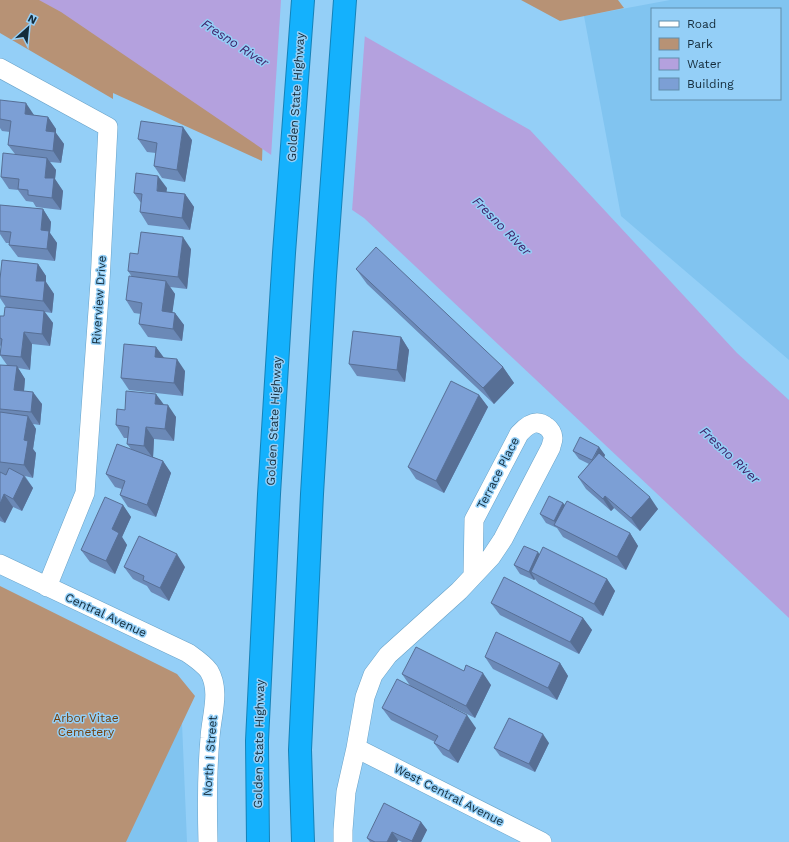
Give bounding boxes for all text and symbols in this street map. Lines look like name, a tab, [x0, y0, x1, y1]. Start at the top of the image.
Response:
north arrow	[8, 8, 48, 48]
legend	[651, 8, 781, 100]
text: N	[26, 12, 39, 27]
water label: Fresno River	[199, 16, 272, 71]
text: Road	[687, 17, 716, 31]
street label: Golden State Highway	[285, 31, 308, 162]
text: Park	[687, 37, 713, 51]
text: Water	[687, 57, 722, 71]
text: Building	[687, 77, 734, 91]
water label: Fresno River	[470, 194, 535, 259]
street label: Riverview Drive	[89, 255, 109, 345]
street label: Golden State Highway	[264, 355, 284, 486]
water label: Fresno River	[697, 423, 764, 487]
street label: Terrace Place	[474, 435, 522, 511]
street label: Central Avenue	[63, 590, 149, 640]
street label: Golden State Highway	[251, 679, 267, 809]
park label: Arbor Vitae Cemetery	[53, 711, 119, 739]
street label: North I Street	[200, 715, 220, 797]
street label: West Central Avenue	[392, 761, 507, 829]

